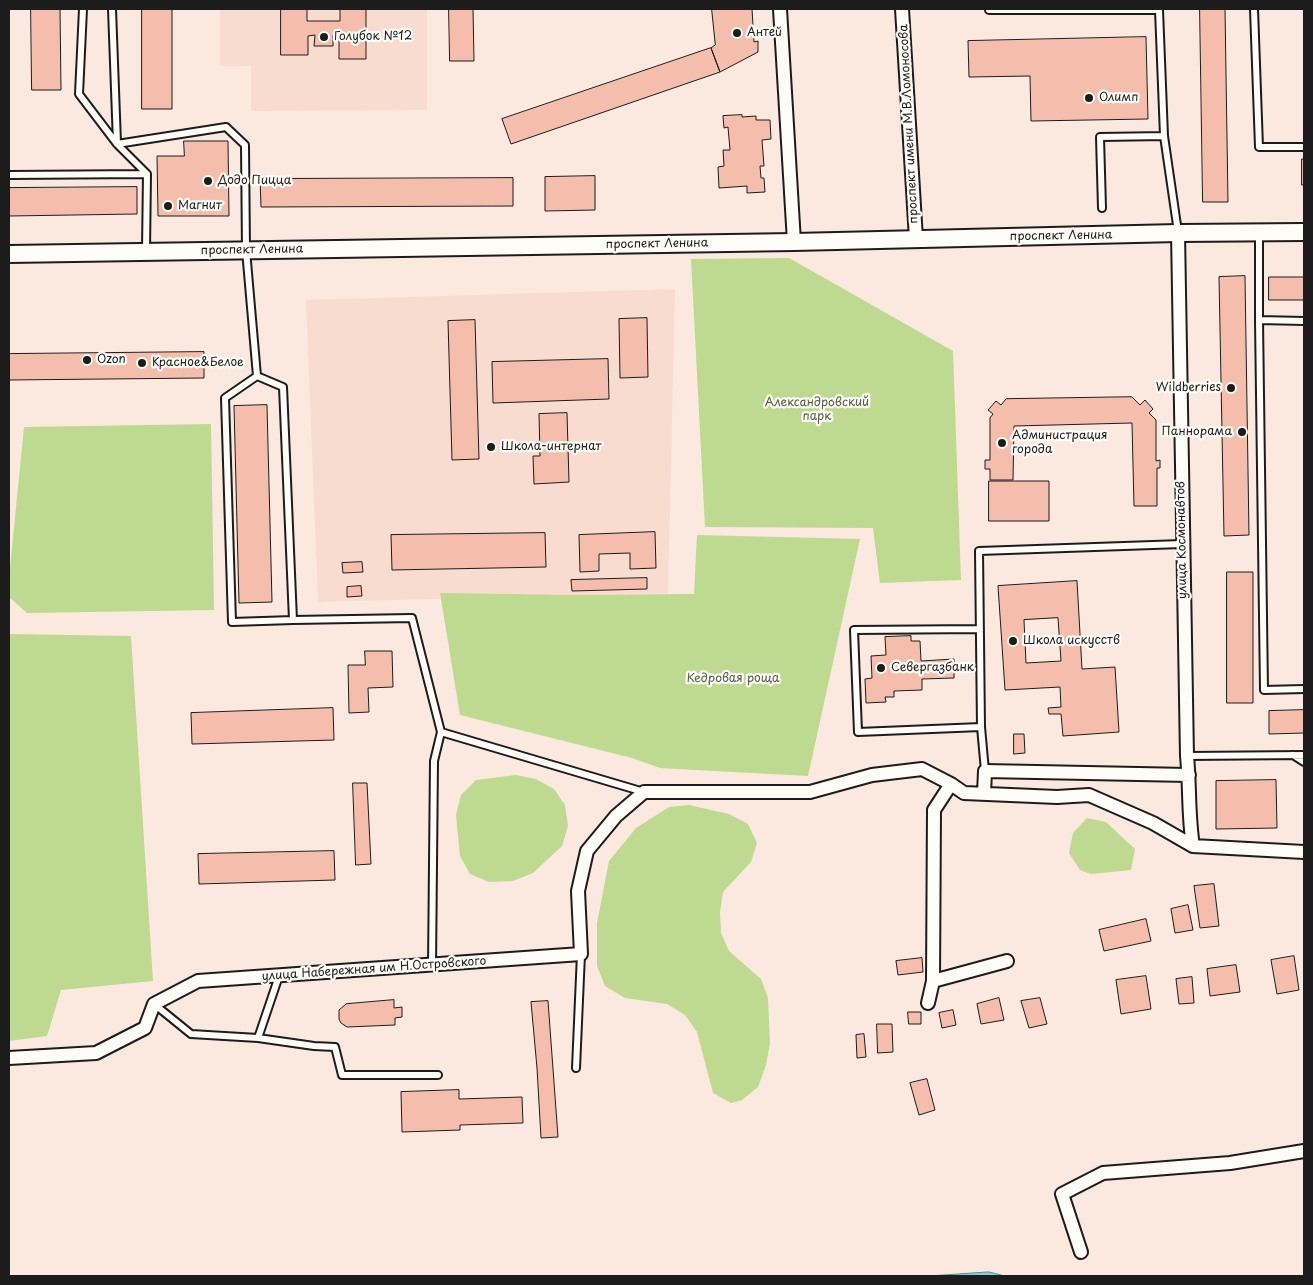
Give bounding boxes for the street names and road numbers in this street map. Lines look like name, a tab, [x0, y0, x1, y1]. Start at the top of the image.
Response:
street label: проспект имени М.В.Ломоносова	[897, 24, 921, 224]
street label: проспект Ленина	[1010, 228, 1112, 244]
street label: проспект Ленина	[606, 236, 708, 252]
street label: проспект Ленина	[201, 242, 303, 258]
street label: улица Космонавтов	[1174, 481, 1190, 599]
street label: улица Набережная им Н.Островского	[261, 954, 487, 984]

